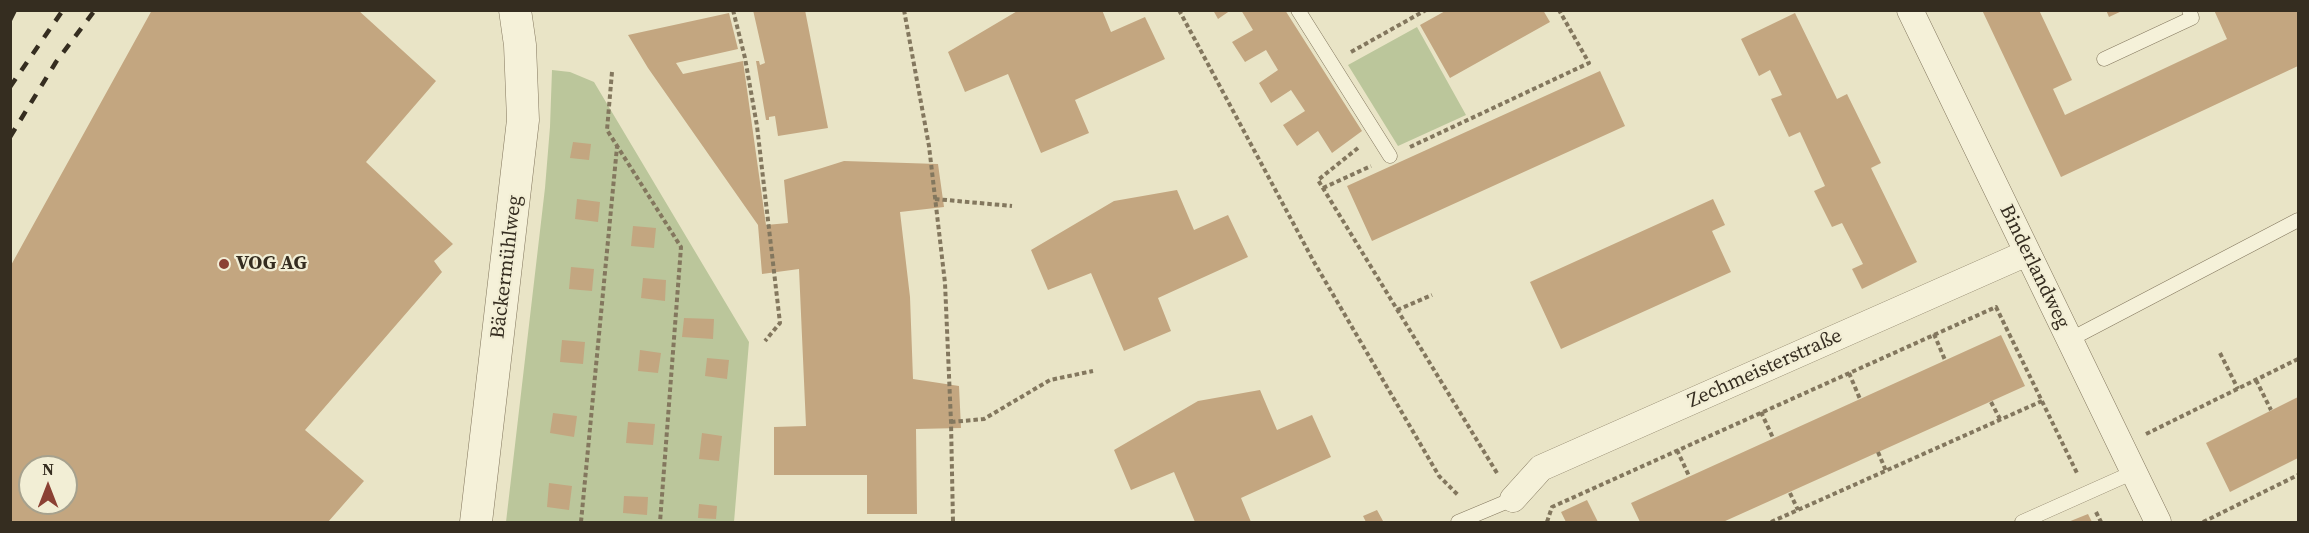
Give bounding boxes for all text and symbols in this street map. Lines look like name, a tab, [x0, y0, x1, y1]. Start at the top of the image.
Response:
street label: Bäckermühlweg	[486, 194, 528, 340]
street label: Binderlandweg	[1994, 201, 2074, 333]
place label: VOG AG	[236, 252, 307, 276]
marker: VOG AG	[217, 257, 231, 271]
street label: Zechmeisterstraße	[1684, 324, 1846, 414]
north arrow	[18, 455, 78, 515]
text: N	[42, 458, 54, 480]

